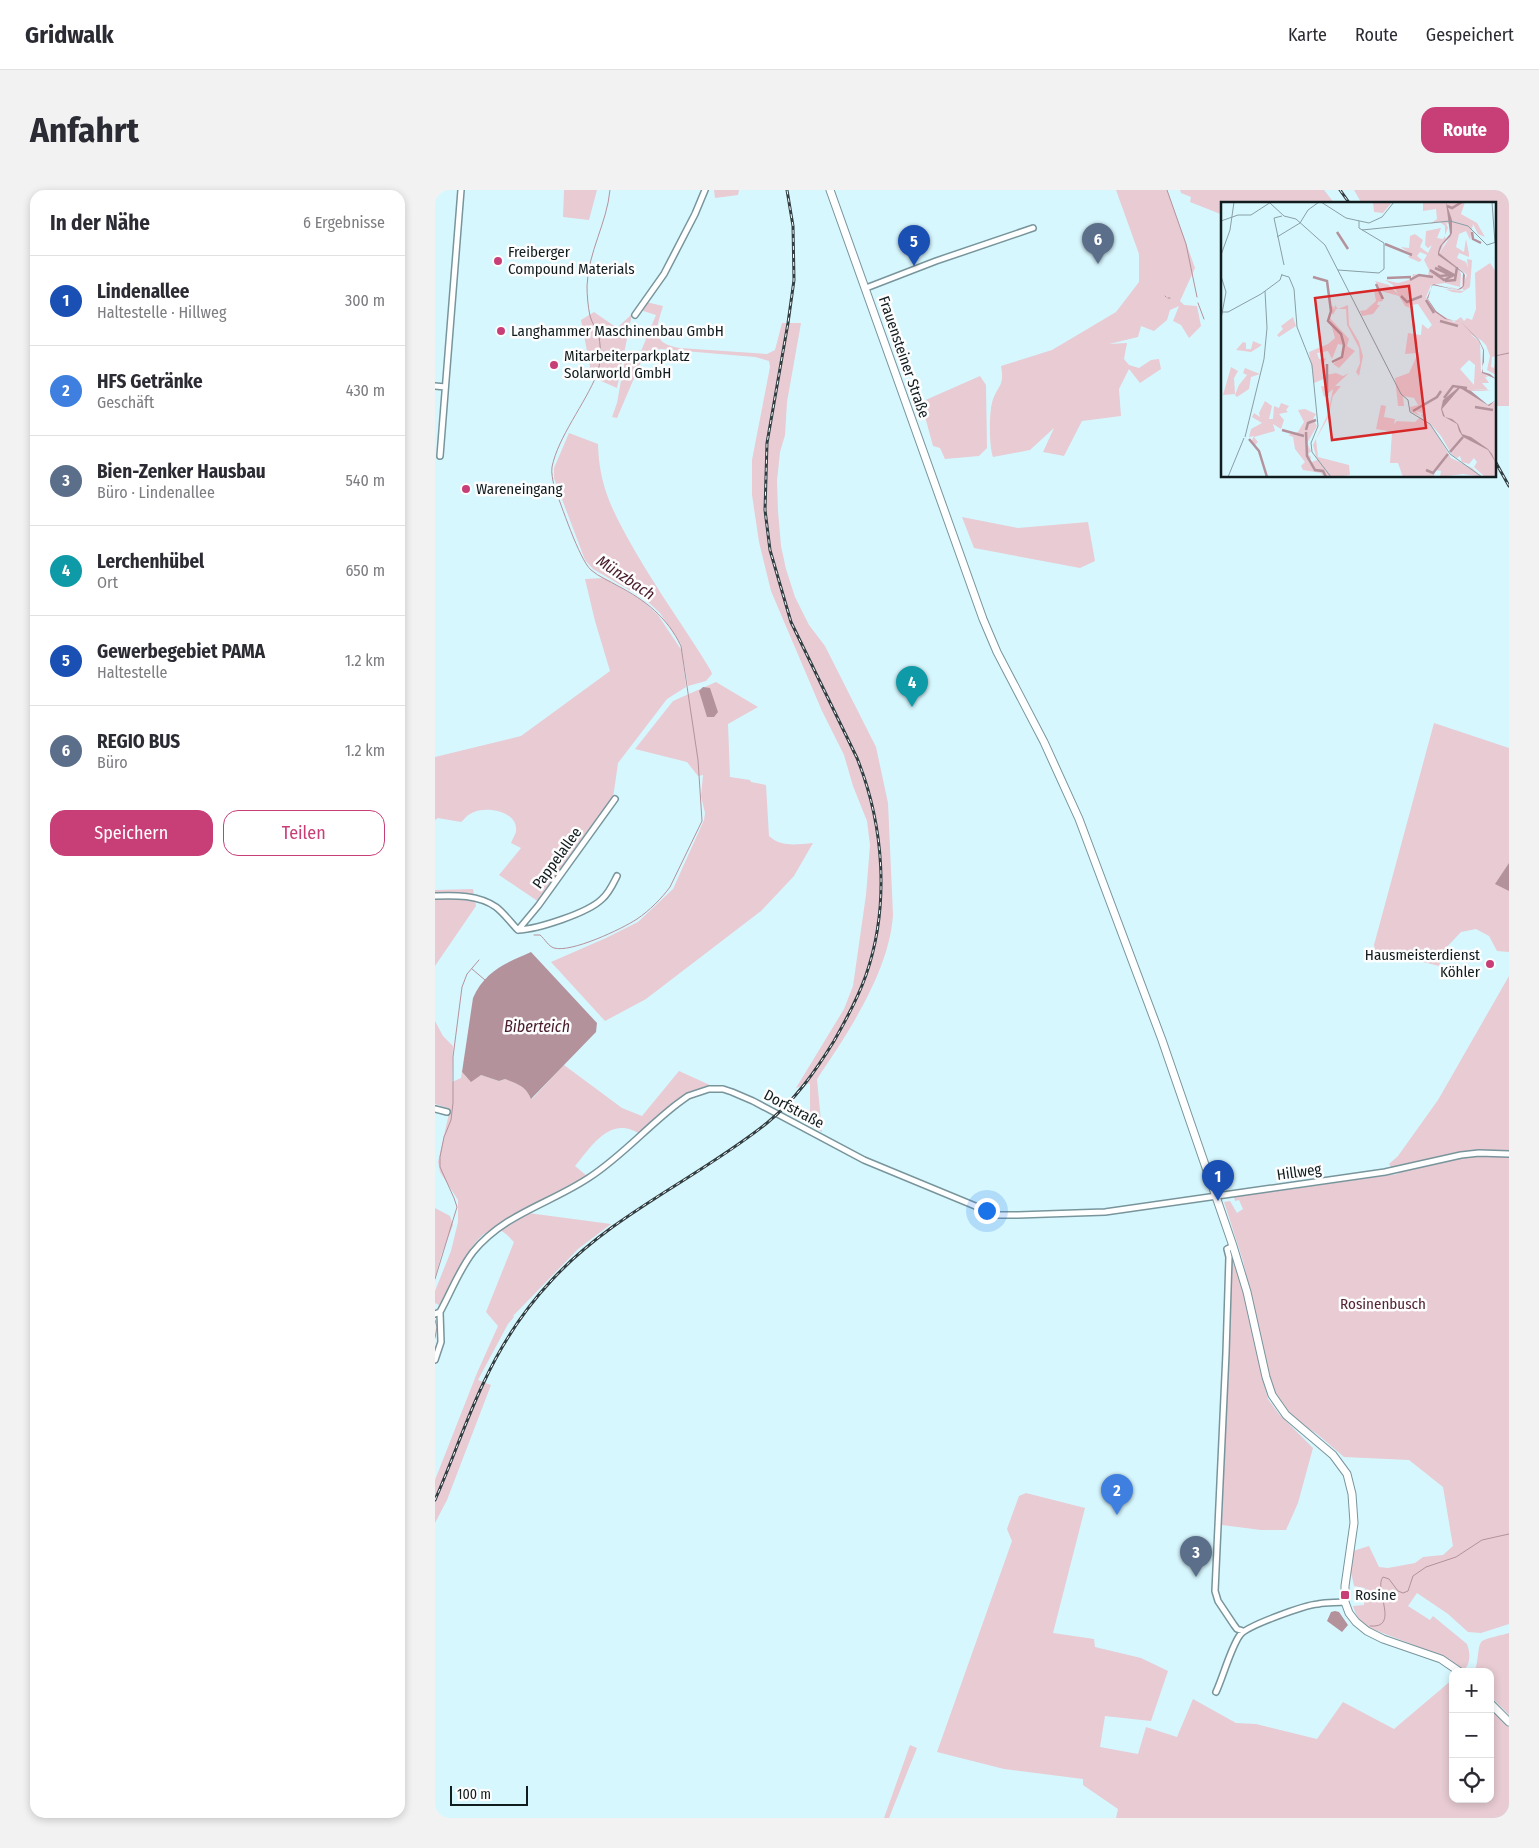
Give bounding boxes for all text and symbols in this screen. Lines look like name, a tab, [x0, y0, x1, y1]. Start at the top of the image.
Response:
text: Gridwalk	[25, 21, 114, 49]
text: Karte	[1288, 24, 1327, 46]
text: Route	[1355, 24, 1398, 46]
text: Gespeichert	[1426, 24, 1514, 46]
button: Route	[1421, 107, 1509, 153]
text: Anfahrt	[30, 109, 139, 151]
inset map	[1221, 202, 1497, 478]
text: In der Nähe	[50, 210, 150, 236]
text: 6 Ergebnisse	[303, 213, 385, 232]
pin: 6	[1082, 223, 1114, 264]
pin: 5	[898, 225, 930, 266]
place label: Freiberger Compound Materials	[508, 243, 635, 278]
marker: Freiberger Compound Materials	[492, 255, 504, 267]
text: Lindenallee	[97, 280, 189, 303]
text: 1	[63, 291, 69, 310]
text: 300 m	[345, 291, 385, 310]
street label: Frauensteiner Straße	[875, 294, 933, 420]
text: Haltestelle · Hillweg	[97, 303, 227, 322]
place label: Langhammer Maschinenbau GmbH	[511, 322, 724, 340]
marker: Langhammer Maschinenbau GmbH	[495, 325, 507, 337]
place label: Mitarbeiterparkplatz Solarworld GmbH	[564, 347, 690, 382]
marker: Mitarbeiterparkplatz Solarworld GmbH	[548, 359, 560, 371]
text: HFS Getränke	[97, 370, 203, 393]
text: 2	[62, 381, 70, 400]
text: 430 m	[346, 381, 385, 400]
text: Geschäft	[97, 393, 154, 412]
text: Bien-Zenker Hausbau	[97, 460, 266, 483]
text: 3	[62, 471, 70, 490]
text: 540 m	[346, 471, 385, 490]
place label: Wareneingang	[476, 480, 562, 498]
text: Büro · Lindenallee	[97, 483, 215, 502]
marker: Wareneingang	[460, 483, 472, 495]
text: Lerchenhübel	[97, 550, 204, 573]
water label: Münzbach	[593, 551, 658, 604]
text: 4	[62, 561, 70, 580]
text: 650 m	[345, 561, 385, 580]
text: Ort	[97, 573, 118, 592]
text: Gewerbegebiet PAMA	[97, 640, 265, 663]
text: 5	[62, 651, 70, 670]
text: 1.2 km	[345, 651, 385, 670]
text: Haltestelle	[97, 663, 168, 682]
pin: 4	[896, 666, 928, 707]
text: REGIO BUS	[97, 730, 180, 753]
text: 6	[62, 741, 70, 760]
text: 1.2 km	[345, 741, 385, 760]
text: Büro	[97, 753, 128, 772]
button: Speichern	[50, 810, 213, 856]
button: Teilen	[223, 810, 385, 856]
street label: Pappelallee	[529, 824, 585, 892]
place label: Hausmeisterdienst Köhler	[1365, 946, 1481, 981]
marker: Hausmeisterdienst Köhler	[1484, 958, 1496, 970]
water label: Biberteich	[504, 1017, 570, 1036]
street label: Dorfstraße	[761, 1086, 827, 1132]
pin: 1	[1202, 1160, 1234, 1201]
street label: Hillweg	[1275, 1160, 1323, 1184]
your location	[974, 1198, 1000, 1224]
park label: Rosinenbusch	[1340, 1295, 1426, 1313]
pin: 2	[1101, 1474, 1133, 1515]
pin: 3	[1180, 1536, 1212, 1577]
place label: Rosine	[1355, 1586, 1396, 1604]
marker: Rosine	[1339, 1589, 1351, 1601]
map controls	[1449, 1668, 1494, 1803]
button: +	[1449, 1668, 1494, 1713]
button: −	[1449, 1713, 1494, 1758]
button: locate	[1449, 1758, 1494, 1803]
scale bar	[450, 1783, 527, 1806]
text: 100 m	[457, 1786, 491, 1803]

